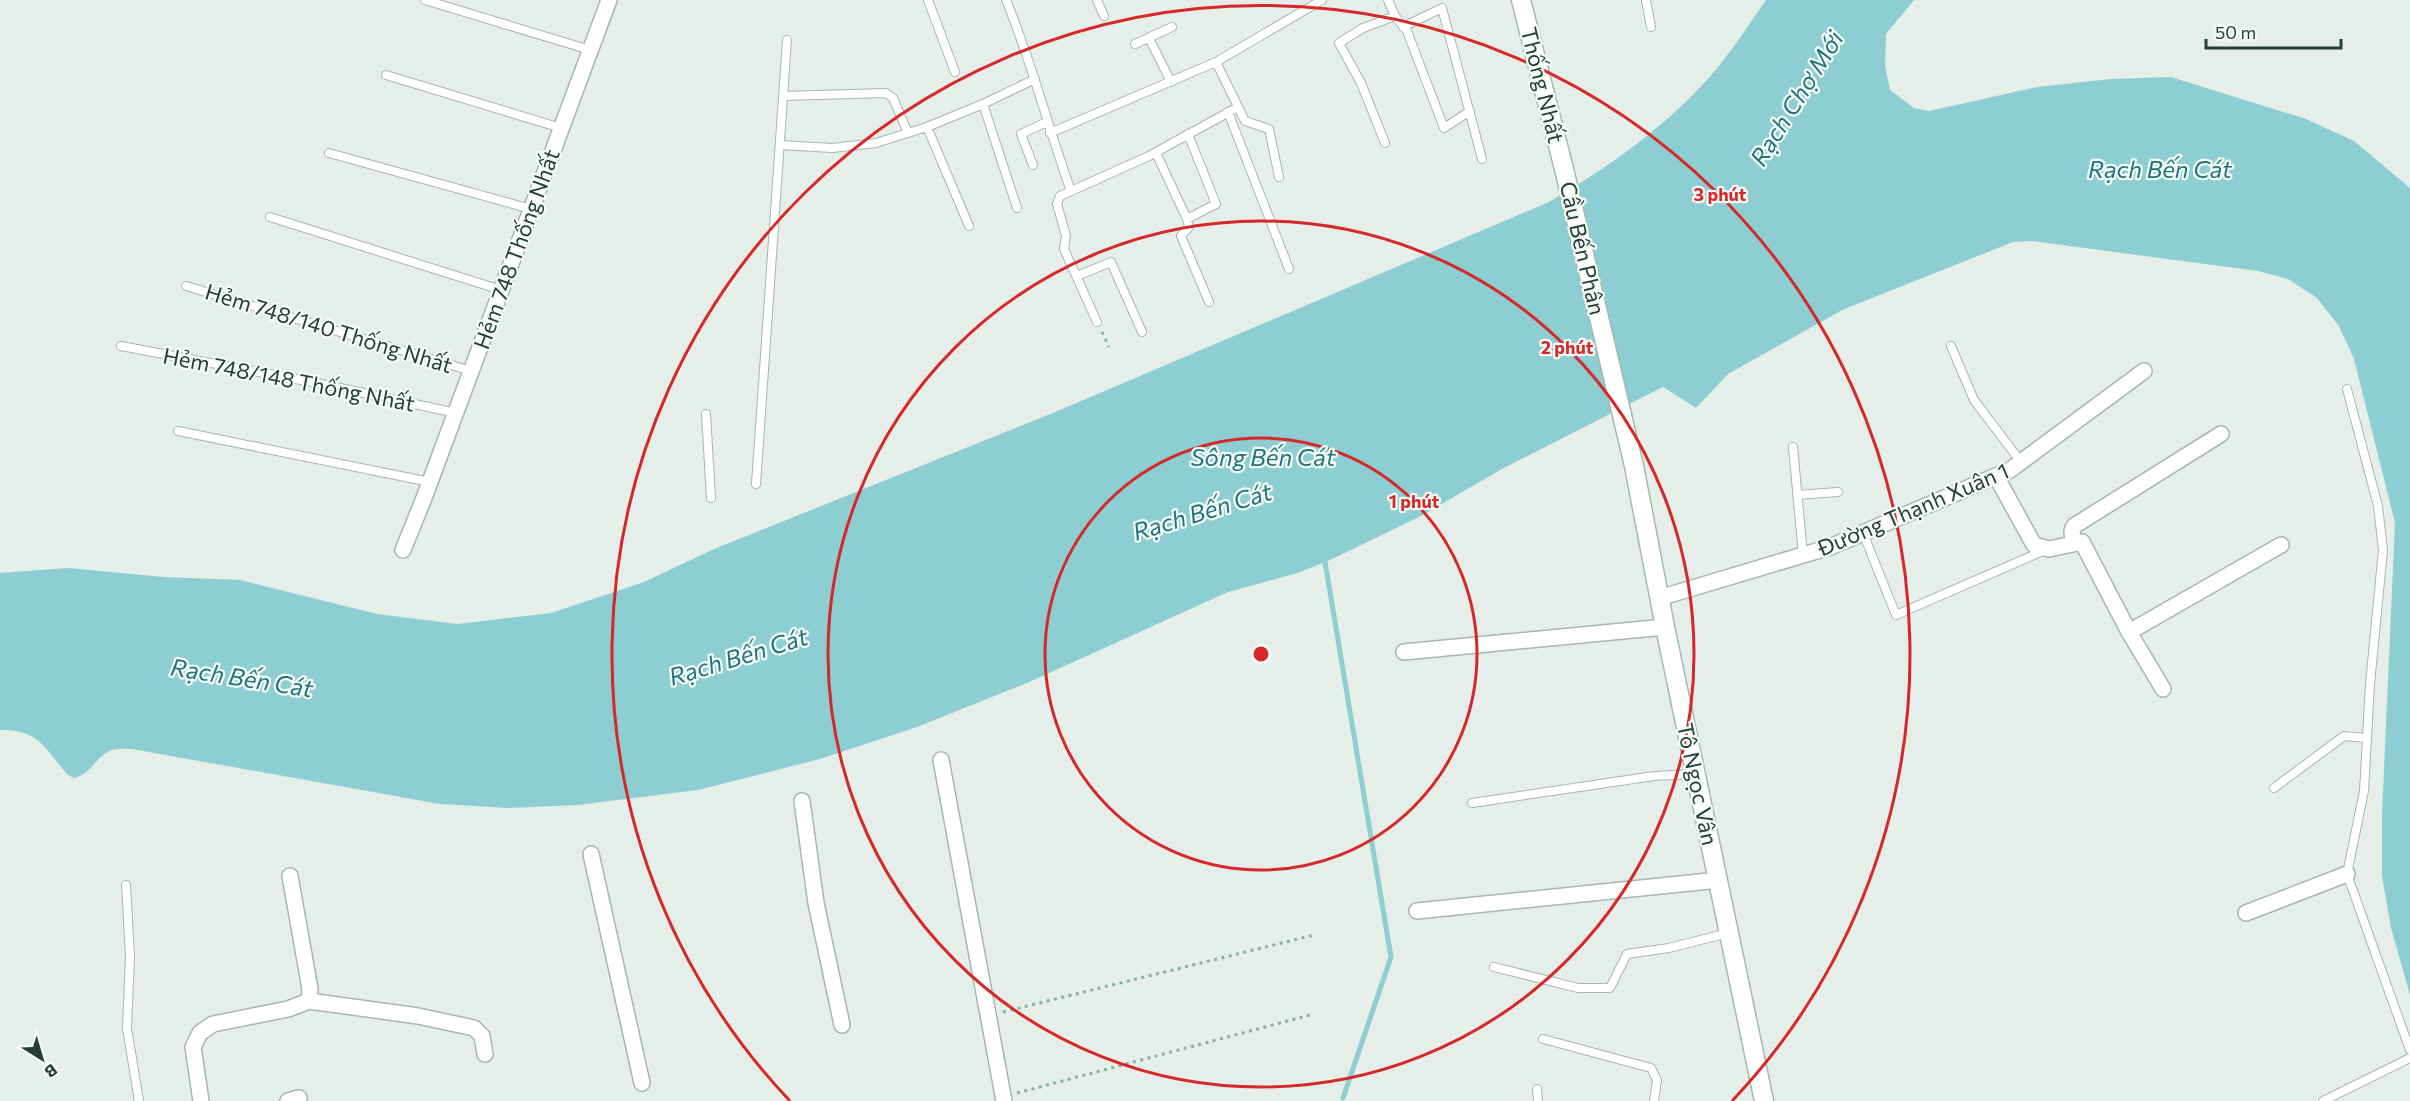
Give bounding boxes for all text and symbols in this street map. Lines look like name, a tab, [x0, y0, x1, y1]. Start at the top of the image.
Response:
scale bar	[2206, 12, 2341, 50]
text: 50 m	[2215, 21, 2256, 43]
street label: Thống Nhất	[1516, 24, 1570, 146]
water label: Rạch Chợ Mới	[1743, 25, 1849, 171]
street label: Hẻm 748 Thống Nhất	[467, 145, 565, 353]
water label: Rạch Bến Cát	[2088, 154, 2233, 183]
street label: Cầu Bến Phân	[1555, 179, 1611, 317]
text: 3 phút	[1694, 183, 1747, 205]
street label: Hẻm 748/140 Thống Nhất	[202, 278, 456, 378]
text: 2 phút	[1541, 336, 1594, 358]
street label: Hẻm 748/148 Thống Nhất	[161, 341, 417, 417]
water label: Sông Bến Cát	[1190, 442, 1337, 471]
street label: Đường Thạnh Xuân 1	[1812, 457, 2013, 562]
water label: Rạch Bến Cát	[1129, 476, 1276, 546]
text: 1 phút	[1389, 490, 1440, 512]
water label: Rạch Bến Cát	[665, 621, 812, 691]
centre of rings	[1251, 644, 1271, 664]
water label: Rạch Bến Cát	[169, 651, 316, 703]
street label: Tô Ngọc Vân	[1672, 720, 1724, 848]
north arrow	[12, 1029, 72, 1089]
text: B	[41, 1061, 61, 1082]

